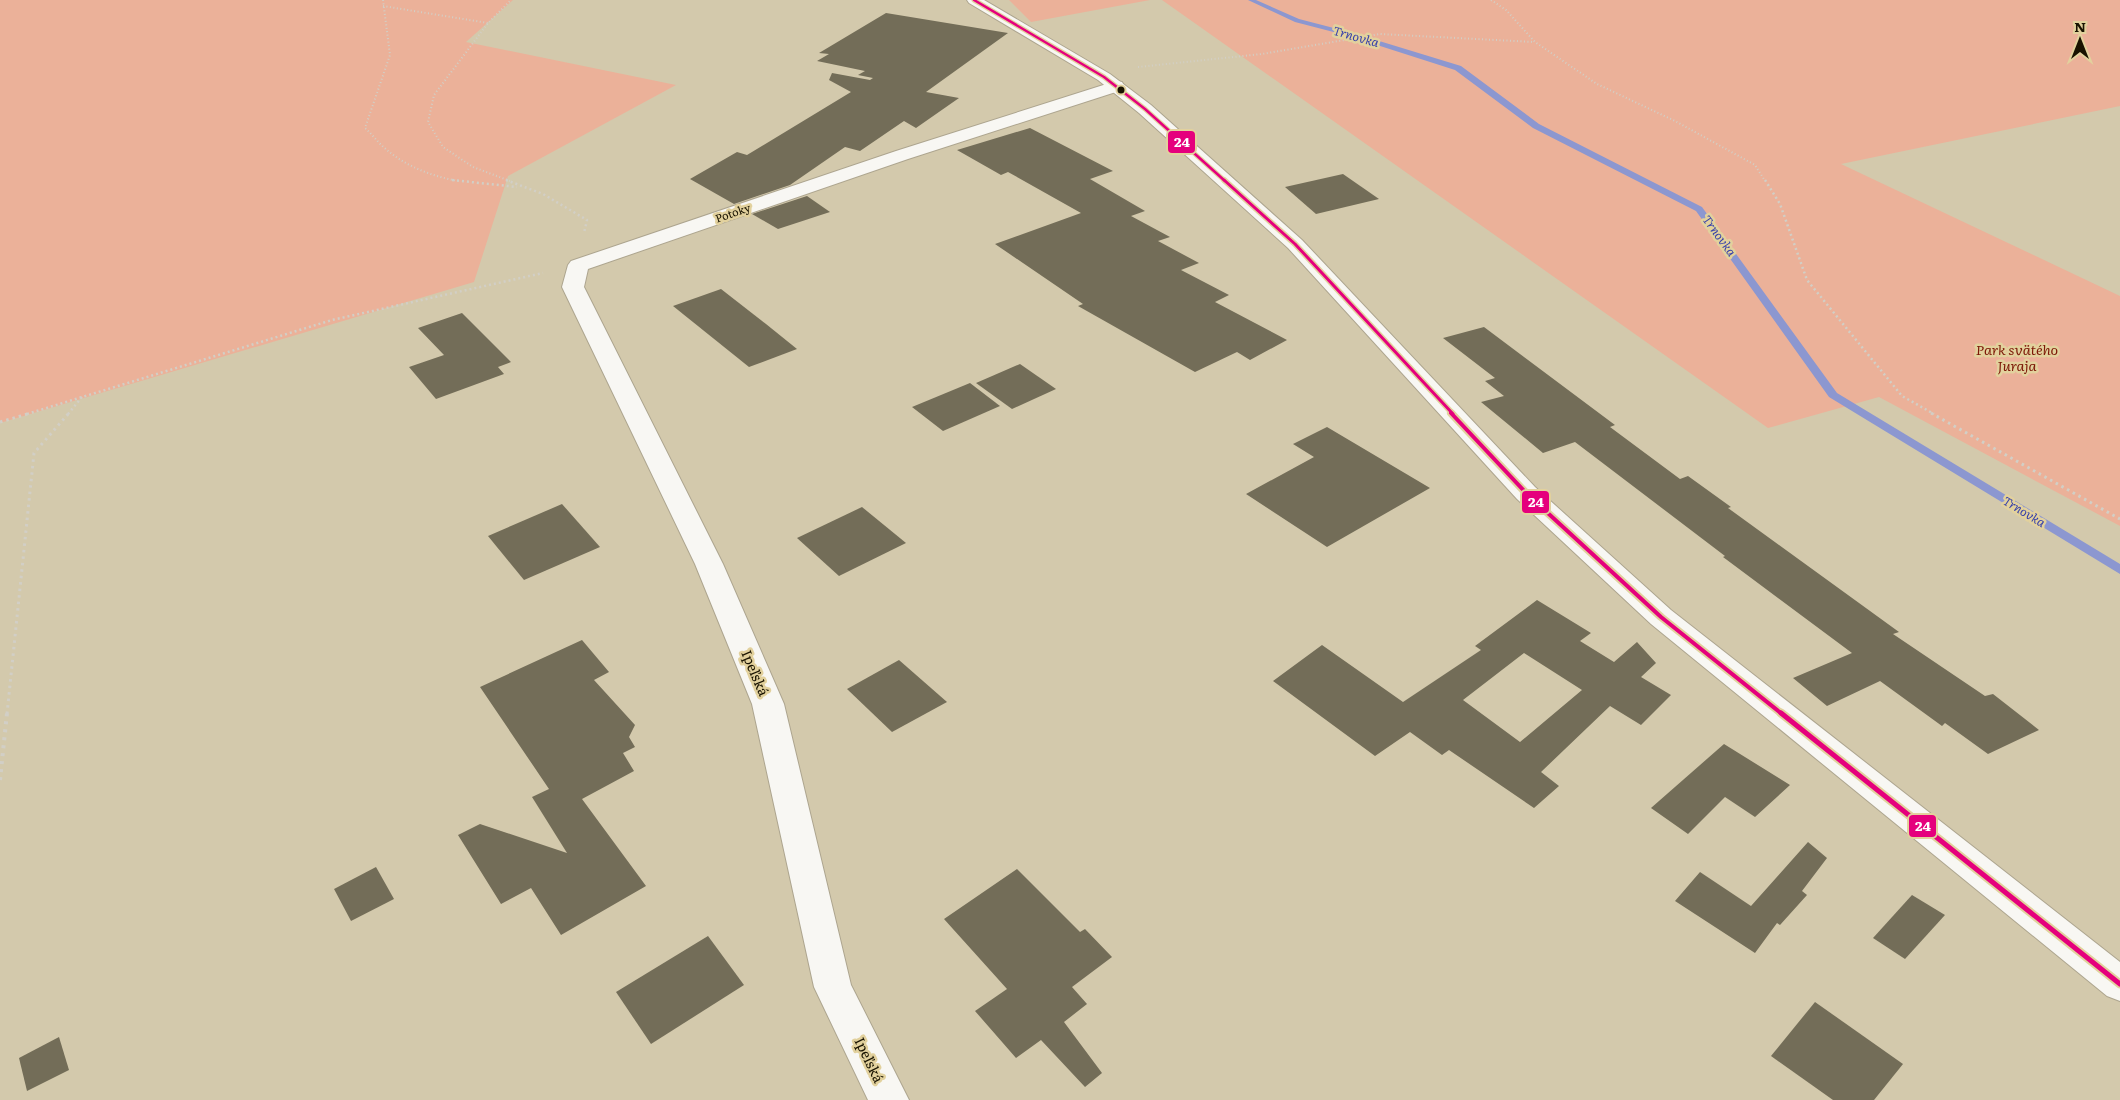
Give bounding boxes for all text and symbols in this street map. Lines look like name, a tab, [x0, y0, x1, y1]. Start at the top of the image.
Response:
north arrow	[2055, 15, 2105, 65]
text: N	[2074, 16, 2086, 36]
water label: Trnovka	[1331, 21, 1381, 51]
unlabelled marker	[1116, 85, 1126, 95]
line badge: 24	[1167, 130, 1196, 154]
text: 24	[1174, 131, 1191, 151]
street label: Potoky	[713, 198, 753, 226]
water label: Trnovka	[1699, 211, 1741, 260]
park label: Park svätého Juraja	[1976, 339, 2058, 375]
line badge: 24	[1521, 490, 1550, 514]
text: 24	[1528, 491, 1545, 511]
water label: Trnovka	[2000, 491, 2049, 531]
street label: Ipeľská	[737, 646, 775, 699]
line badge: 24	[1908, 814, 1937, 838]
text: 24	[1915, 815, 1932, 835]
street label: Ipeľská	[850, 1033, 890, 1086]

